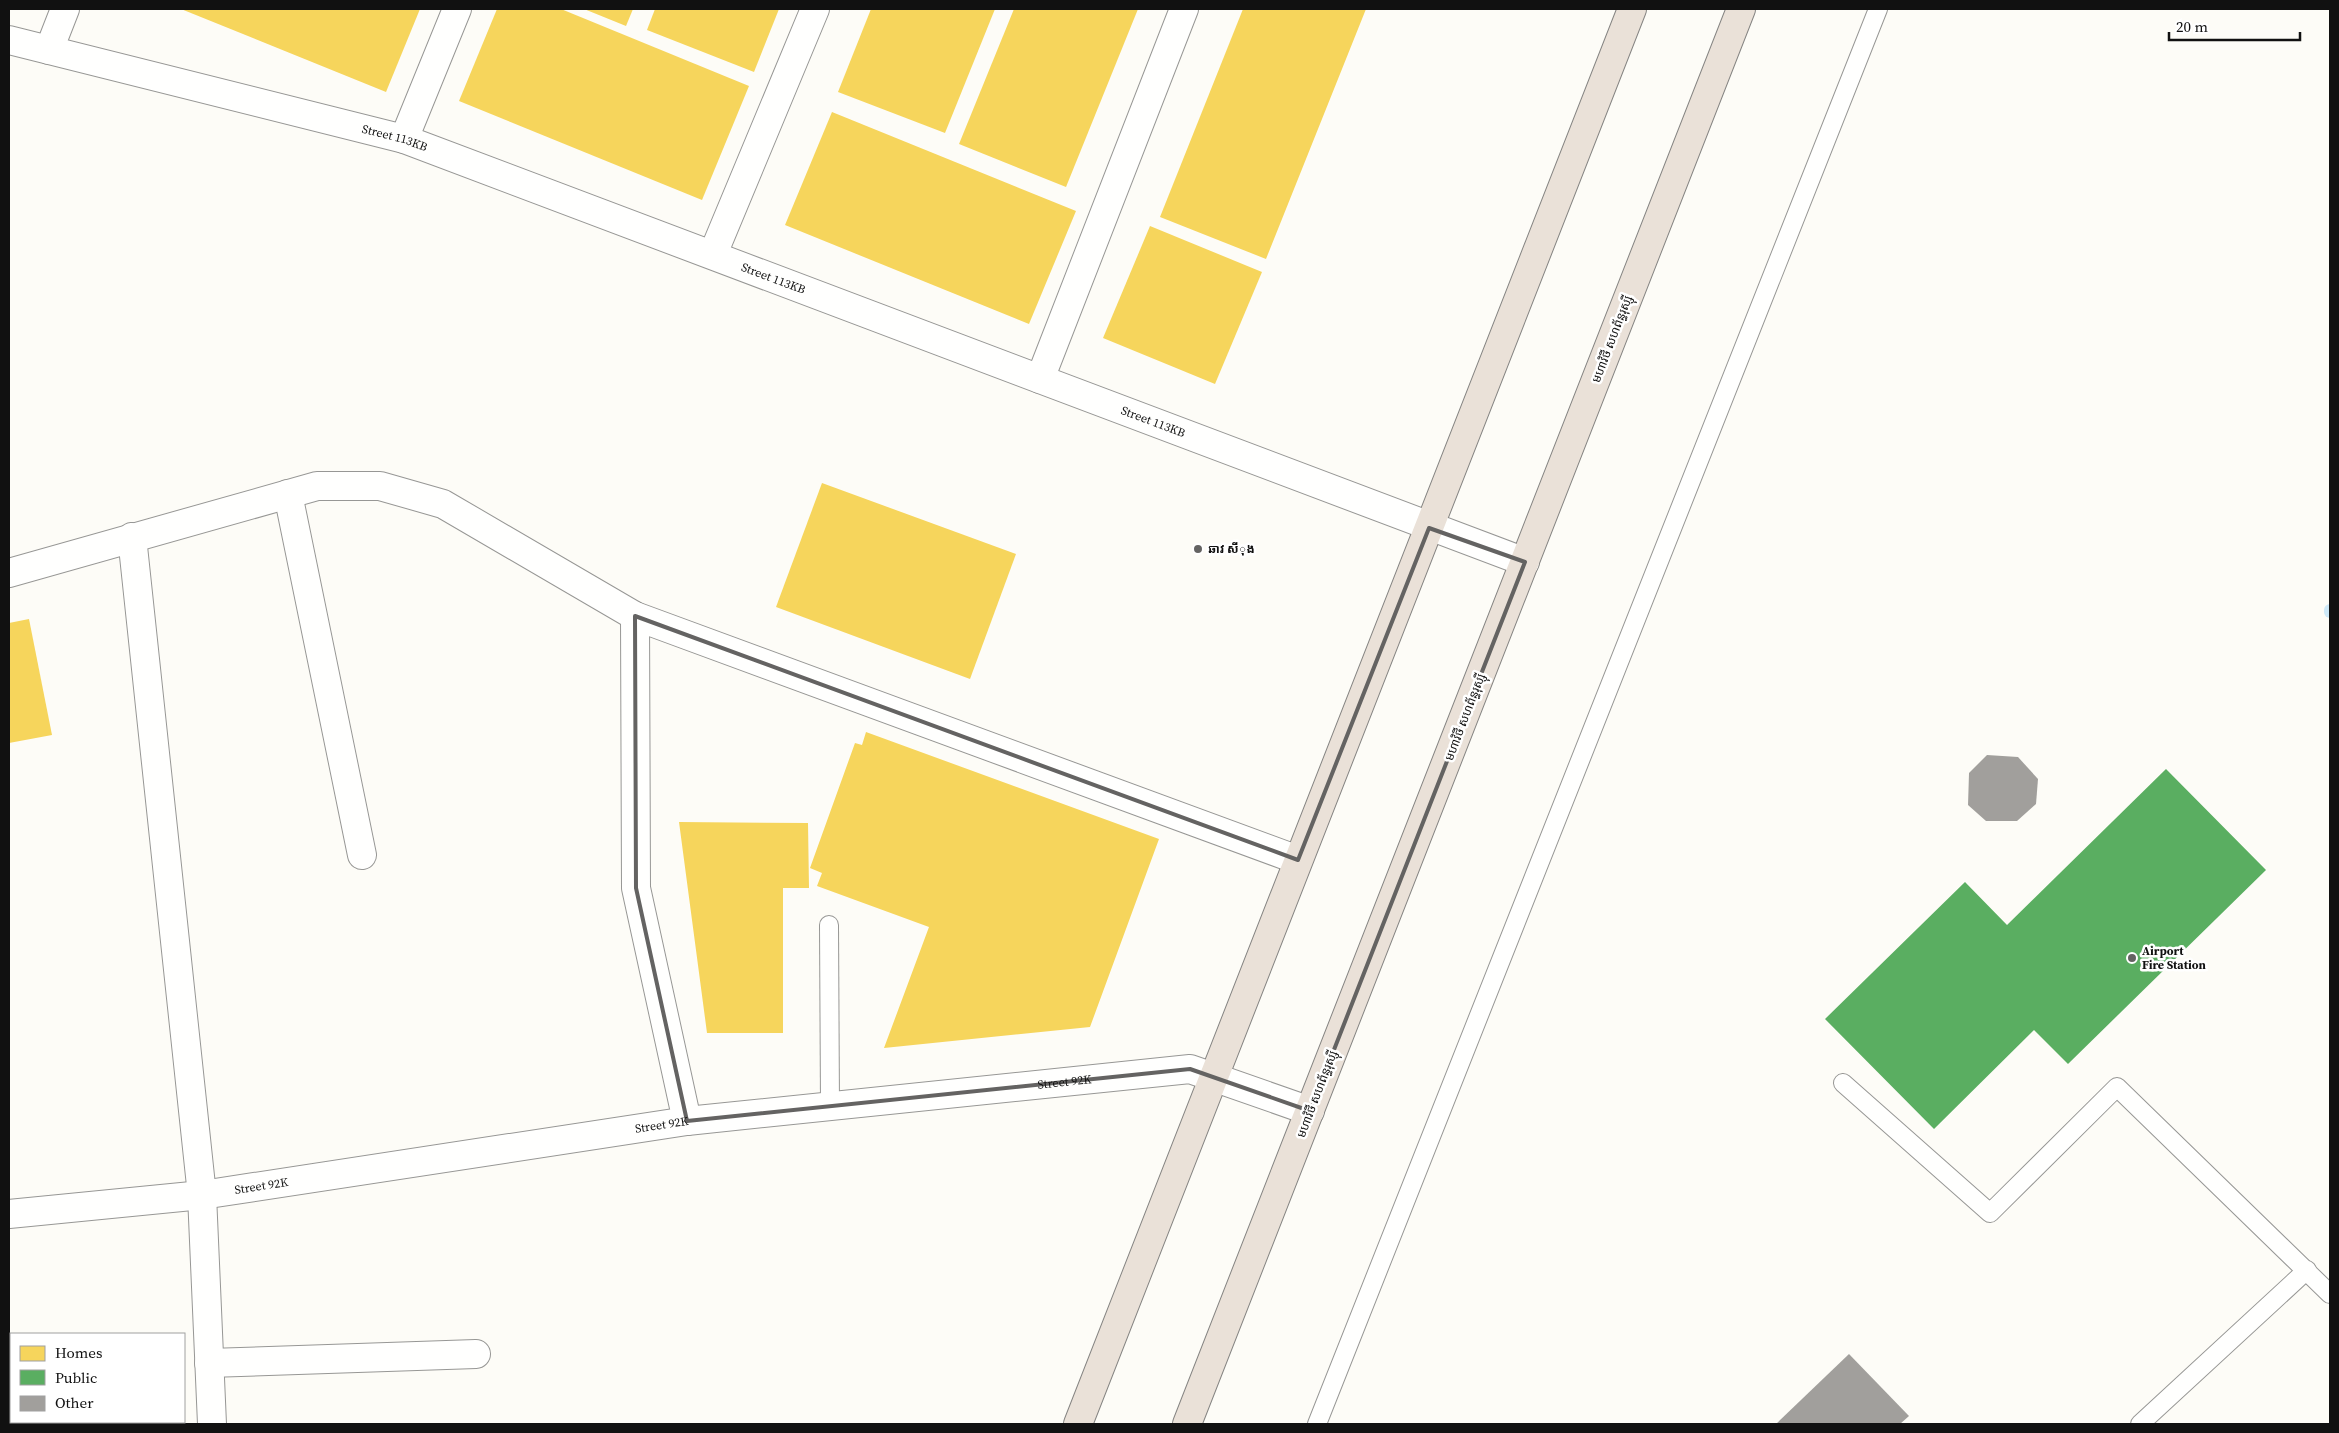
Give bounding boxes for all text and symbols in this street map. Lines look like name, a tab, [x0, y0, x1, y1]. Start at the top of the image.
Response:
scale bar	[2169, 10, 2300, 42]
text: 20 m	[2176, 16, 2208, 37]
street label: Street 113KB	[360, 121, 430, 155]
street label: Street 113KB	[739, 259, 808, 298]
street label: មហាវិថី សហព័ន្ធរុស្ស៊ី	[1588, 293, 1638, 386]
street label: Street 113KB	[1119, 402, 1188, 441]
place label: ឆាវ សីុង	[1208, 541, 1255, 557]
marker: ឆាវ សីុង	[1192, 543, 1204, 555]
street label: មហាវិថី សហព័ន្ធរុស្ស៊ី	[1441, 671, 1491, 764]
place label: Airport Fire Station	[2142, 943, 2207, 973]
marker: Airport Fire Station	[2126, 952, 2138, 964]
street label: មហាវិថី សហព័ន្ធរុស្ស៊ី	[1293, 1048, 1343, 1141]
street label: Street 92K	[1037, 1071, 1092, 1093]
street label: Street 92K	[634, 1113, 690, 1137]
street label: Street 92K	[234, 1174, 289, 1198]
legend	[10, 1333, 185, 1423]
text: Homes	[55, 1342, 102, 1363]
text: Public	[55, 1367, 97, 1388]
text: Other	[55, 1392, 94, 1413]

